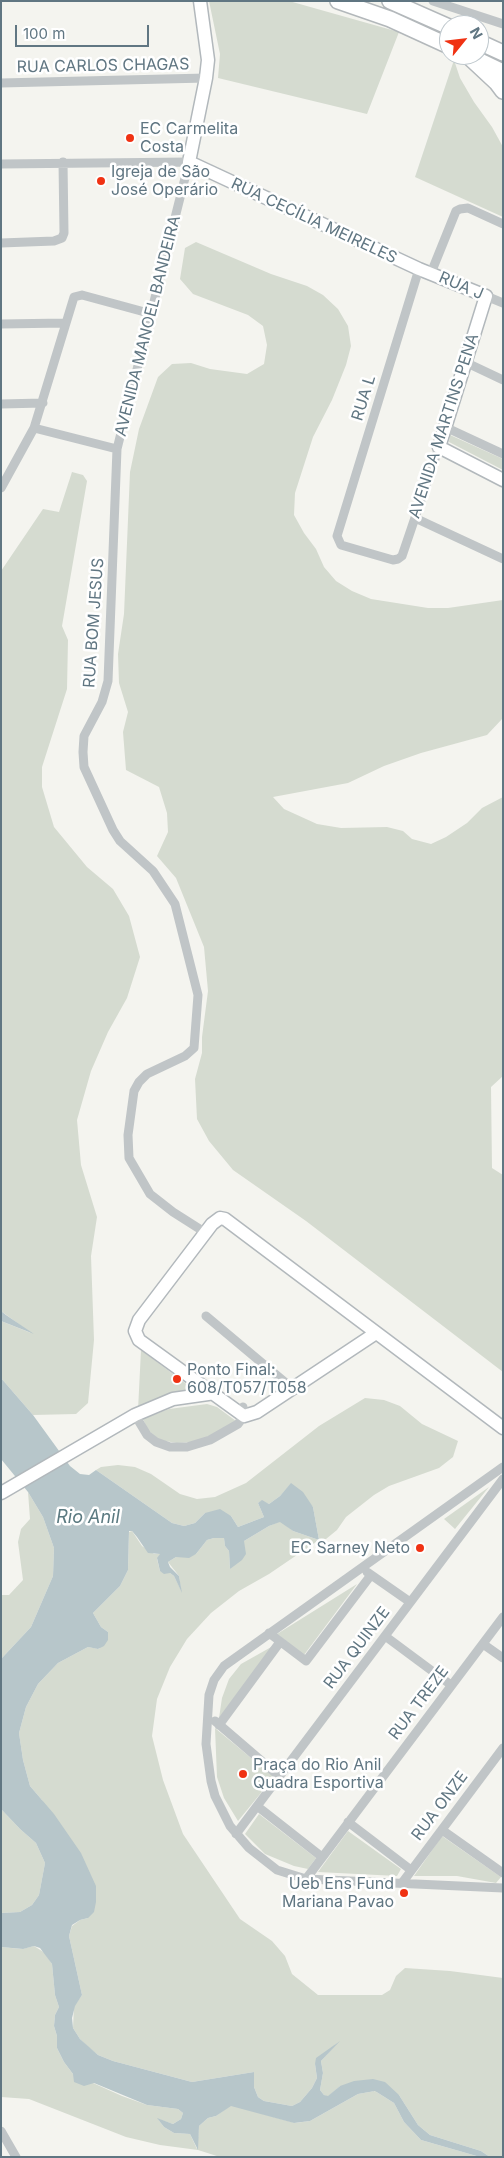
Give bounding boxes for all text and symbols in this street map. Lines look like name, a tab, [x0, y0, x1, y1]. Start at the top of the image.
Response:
scale bar	[18, 15, 151, 47]
north arrow	[439, 15, 489, 65]
text: 100 m	[23, 24, 65, 43]
text: N	[467, 24, 487, 42]
street label: RUA CARLOS CHAGAS	[17, 55, 189, 77]
place label: EC Carmelita Costa	[140, 119, 238, 157]
marker: EC Carmelita Costa	[124, 132, 136, 144]
place label: Igreja de São José Operário	[111, 162, 218, 200]
street label: RUA CECÍLIA MEIRELES	[228, 174, 400, 268]
marker: Igreja de São José Operário	[95, 175, 107, 187]
street label: AVENIDA MANOEL BANDEIRA	[111, 214, 185, 438]
street label: RUA J	[436, 268, 486, 304]
street label: AVENIDA MARTINS PENA	[405, 331, 483, 521]
street label: RUA L	[348, 373, 380, 423]
street label: RUA BOM JESUS	[80, 557, 108, 689]
place label: Ponto Final: 608/T057/T058	[187, 1360, 307, 1398]
marker: Ponto Final: 608/T057/T058	[171, 1373, 183, 1385]
water label: Rio Anil	[56, 1507, 120, 1529]
place label: EC Sarney Neto	[291, 1538, 410, 1558]
marker: EC Sarney Neto	[414, 1542, 426, 1554]
street label: RUA QUINZE	[320, 1603, 394, 1693]
street label: RUA TREZE	[385, 1662, 453, 1744]
place label: Praça do Rio Anil Quadra Esportiva	[253, 1755, 384, 1793]
marker: Praça do Rio Anil Quadra Esportiva	[237, 1768, 249, 1780]
street label: RUA ONZE	[408, 1768, 472, 1844]
place label: Ueb Ens Fund Mariana Pavao	[282, 1874, 394, 1912]
marker: Ueb Ens Fund Mariana Pavao	[398, 1887, 410, 1899]

